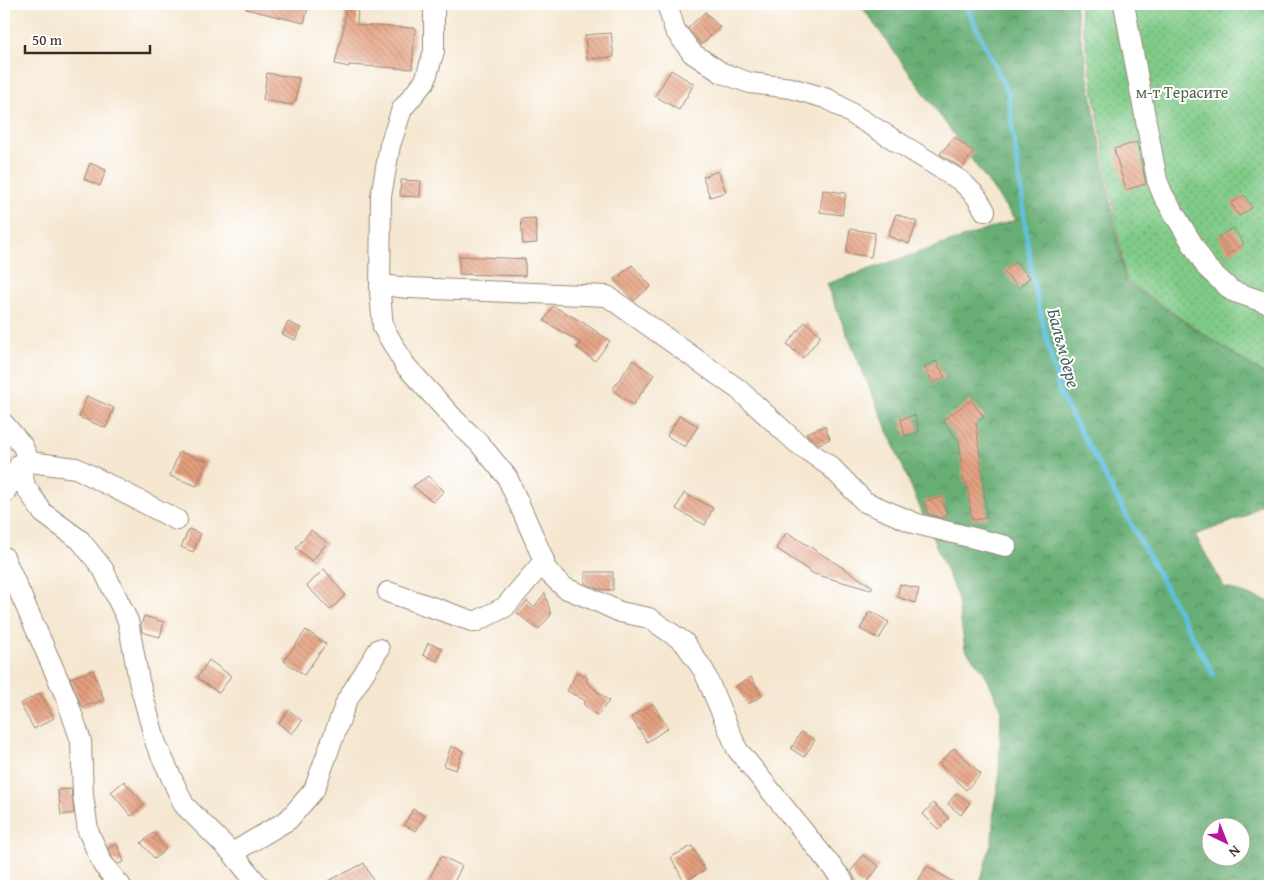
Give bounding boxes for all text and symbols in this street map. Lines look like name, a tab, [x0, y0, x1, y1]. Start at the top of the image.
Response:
scale bar	[25, 22, 150, 54]
text: 50 m	[32, 29, 63, 50]
park label: м-т Терасите	[1136, 80, 1228, 104]
water label: Балъм дере	[1040, 305, 1088, 391]
north arrow	[1202, 818, 1252, 868]
text: N	[1224, 841, 1245, 862]

